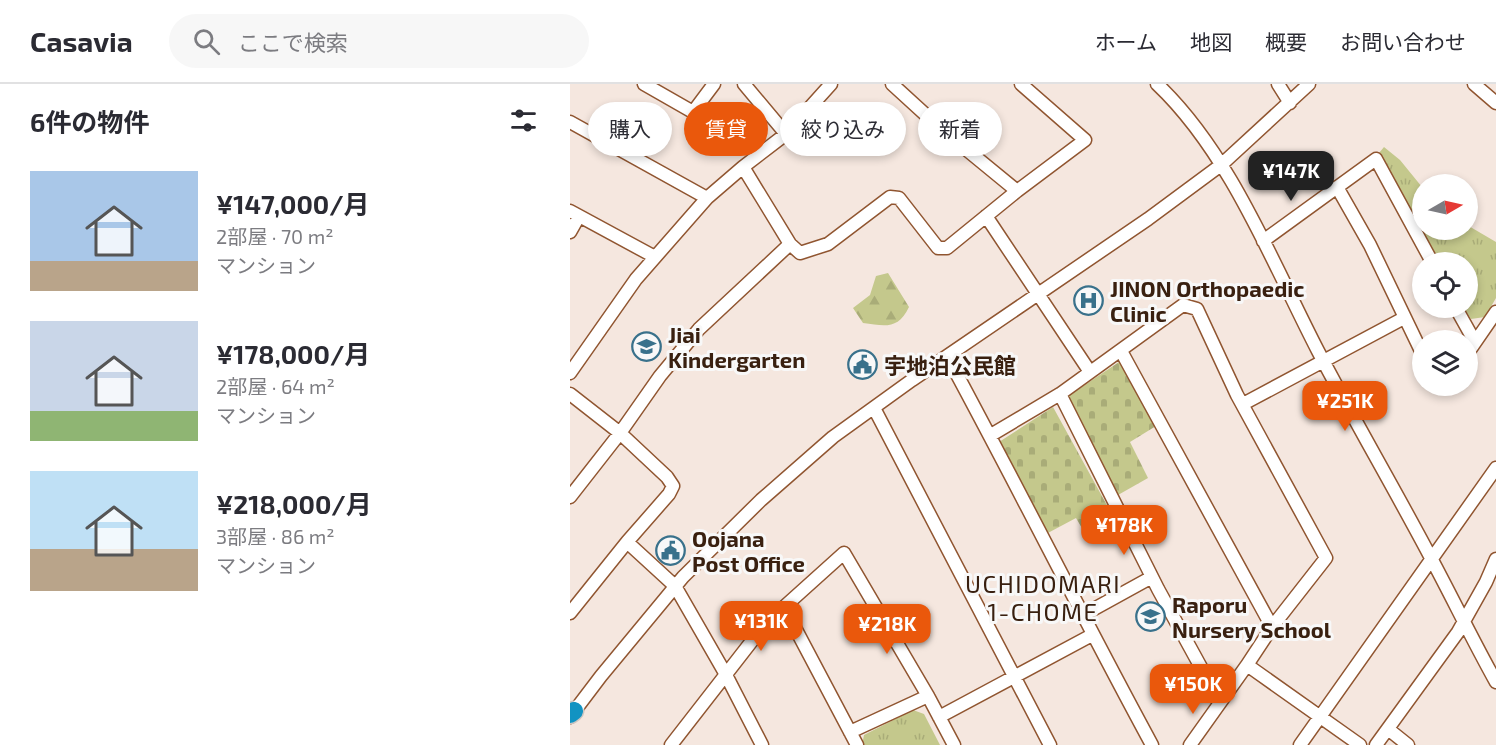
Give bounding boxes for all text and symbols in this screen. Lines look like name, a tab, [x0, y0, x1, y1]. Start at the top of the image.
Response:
search box	[169, 14, 589, 68]
text: Casavia	[30, 24, 133, 58]
icon: search	[190, 25, 223, 58]
text: ここで検索	[238, 29, 348, 55]
text: ホーム	[1095, 29, 1157, 54]
text: 地図	[1190, 29, 1232, 54]
text: 概要	[1265, 29, 1307, 54]
text: お問い合わせ	[1340, 29, 1466, 54]
chip: 購入	[588, 102, 672, 156]
chip: 賃貸	[684, 102, 768, 156]
chip: 絞り込み	[780, 102, 906, 156]
chip: 新着	[918, 102, 1002, 156]
icon: filters	[507, 104, 540, 137]
text: 6件の物件	[30, 106, 149, 137]
pin: ¥147K	[1249, 151, 1333, 202]
text: ¥147K	[1262, 158, 1320, 182]
north arrow	[1412, 174, 1478, 240]
map controls	[1412, 174, 1478, 396]
text: ¥147,000/月	[216, 188, 370, 219]
icon: home	[78, 195, 150, 267]
text: 2部屋 · 70 m²	[216, 224, 333, 248]
button: locate	[1412, 252, 1478, 318]
text: マンション	[216, 253, 316, 277]
place label: JINON Orthopaedic Clinic	[1110, 275, 1305, 326]
hospital icon: JINON Orthopaedic Clinic	[1073, 285, 1105, 317]
place label: Jiai Kindergarten	[668, 321, 805, 372]
button: layers	[1412, 330, 1478, 396]
school or university icon: Jiai Kindergarten	[631, 331, 663, 363]
text: ¥178,000/月	[216, 338, 370, 369]
icon: home	[78, 345, 150, 417]
public building icon: 宇地泊公民館	[847, 349, 879, 381]
place label: 宇地泊公民館	[884, 352, 1016, 378]
text: 2部屋 · 64 m²	[216, 374, 335, 398]
pin: ¥251K	[1303, 381, 1387, 432]
text: ¥251K	[1316, 388, 1374, 412]
text: マンション	[216, 403, 316, 427]
text: ¥218,000/月	[216, 488, 372, 519]
icon: home	[78, 495, 150, 567]
pin: ¥178K	[1082, 505, 1166, 556]
text: ¥178K	[1095, 512, 1153, 536]
text: 3部屋 · 86 m²	[216, 524, 335, 548]
place label: Oojana Post Office	[692, 525, 805, 576]
public building icon: Oojana Post Office	[655, 535, 687, 567]
text: マンション	[216, 553, 316, 577]
district label: UCHIDOMARI 1-CHOME	[965, 569, 1121, 626]
place label: Raporu Nursery School	[1172, 591, 1332, 643]
pin: ¥131K	[719, 601, 803, 652]
school or university icon: Raporu Nursery School	[1135, 601, 1167, 633]
pin: ¥218K	[845, 604, 929, 655]
text: ¥131K	[734, 608, 788, 632]
text: ¥218K	[858, 611, 916, 635]
pin: ¥150K	[1151, 664, 1235, 715]
text: ¥150K	[1164, 671, 1222, 695]

